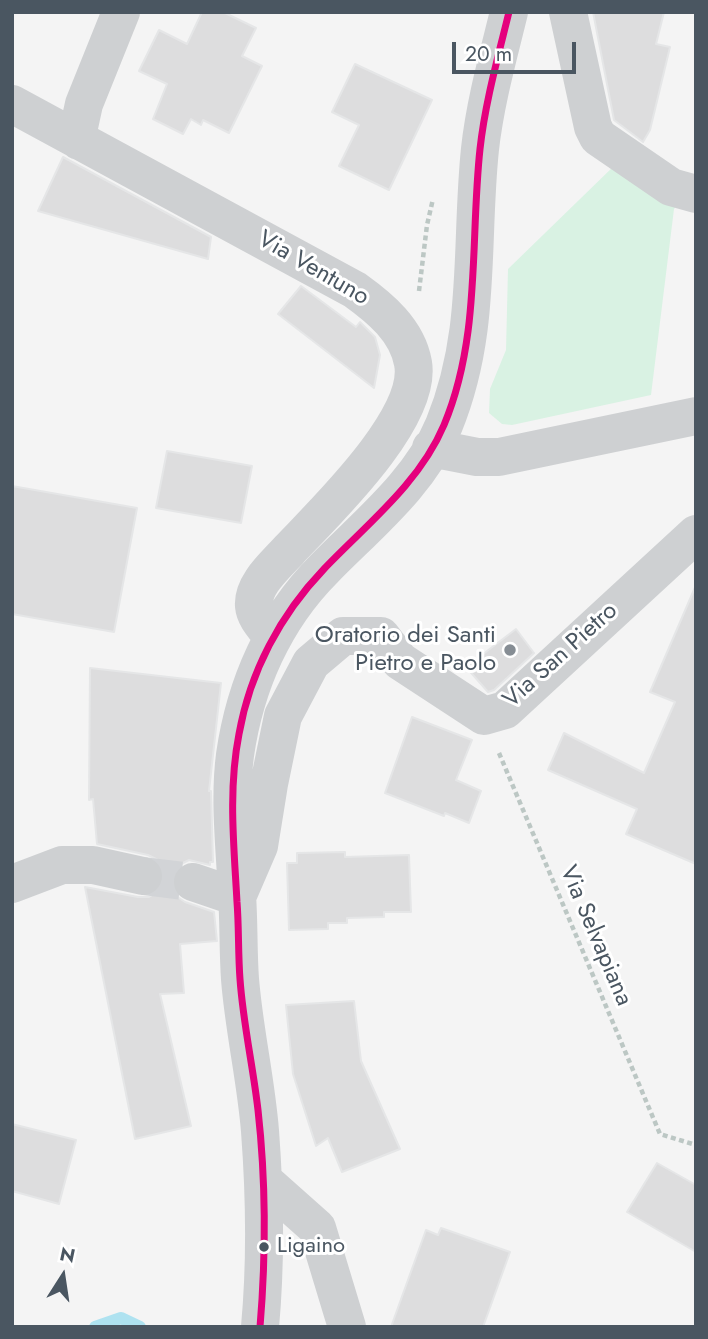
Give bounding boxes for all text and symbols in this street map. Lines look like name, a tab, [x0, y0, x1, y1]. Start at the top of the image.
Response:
scale bar	[456, 28, 580, 72]
text: 20 m	[465, 39, 512, 69]
street label: Via Ventuno	[252, 226, 374, 312]
street label: Via San Pietro	[498, 597, 624, 715]
place label: Oratorio dei Santi Pietro e Paolo	[315, 622, 496, 678]
marker: Oratorio dei Santi Pietro e Paolo	[502, 642, 518, 658]
street label: Via Selvapiana	[553, 862, 637, 1010]
place label: Ligaino	[277, 1234, 345, 1260]
text: N	[57, 1240, 78, 1270]
marker: Ligaino	[257, 1240, 271, 1254]
north arrow	[28, 1241, 98, 1311]

